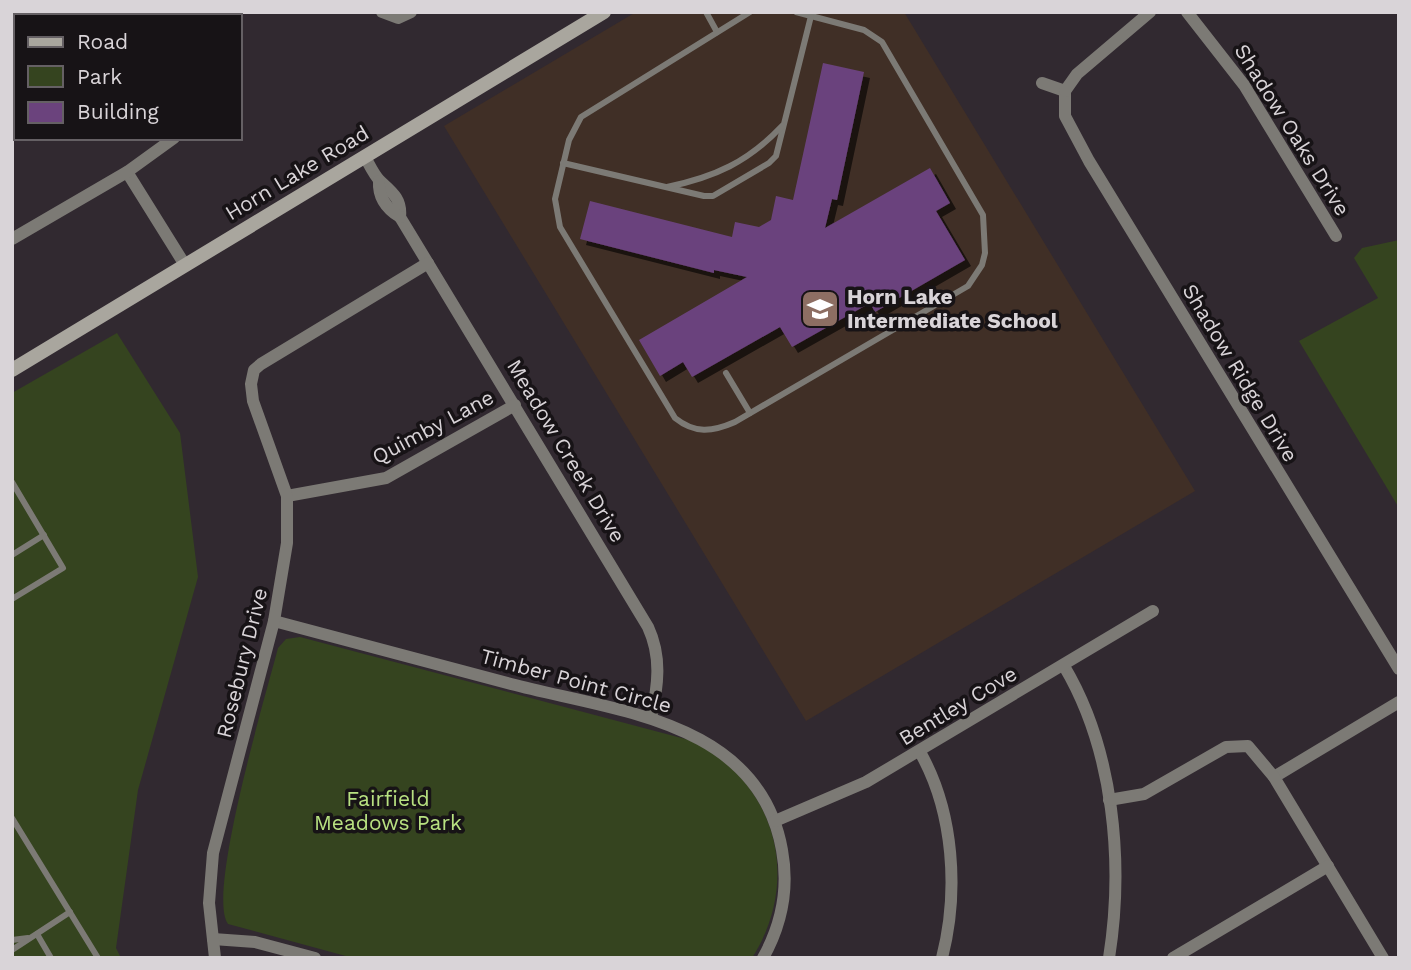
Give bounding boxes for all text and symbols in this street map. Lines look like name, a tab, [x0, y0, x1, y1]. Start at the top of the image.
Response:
legend	[14, 14, 242, 140]
text: Road	[77, 29, 128, 54]
street label: Shadow Oaks Drive	[1229, 39, 1355, 220]
text: Park	[77, 64, 122, 89]
text: Building	[77, 99, 159, 124]
street label: Horn Lake Road	[220, 120, 373, 225]
street label: Shadow Ridge Drive	[1177, 279, 1304, 466]
place label: Horn Lake Intermediate School	[847, 284, 1058, 333]
school or university icon: Horn Lake Intermediate School	[799, 288, 841, 330]
street label: Meadow Creek Drive	[502, 355, 631, 547]
street label: Quimby Lane	[368, 384, 498, 469]
street label: Rosebury Drive	[211, 585, 272, 741]
street label: Timber Point Circle	[478, 643, 674, 718]
street label: Bentley Cove	[894, 661, 1021, 751]
park label: Fairfield Meadows Park	[314, 786, 462, 835]

